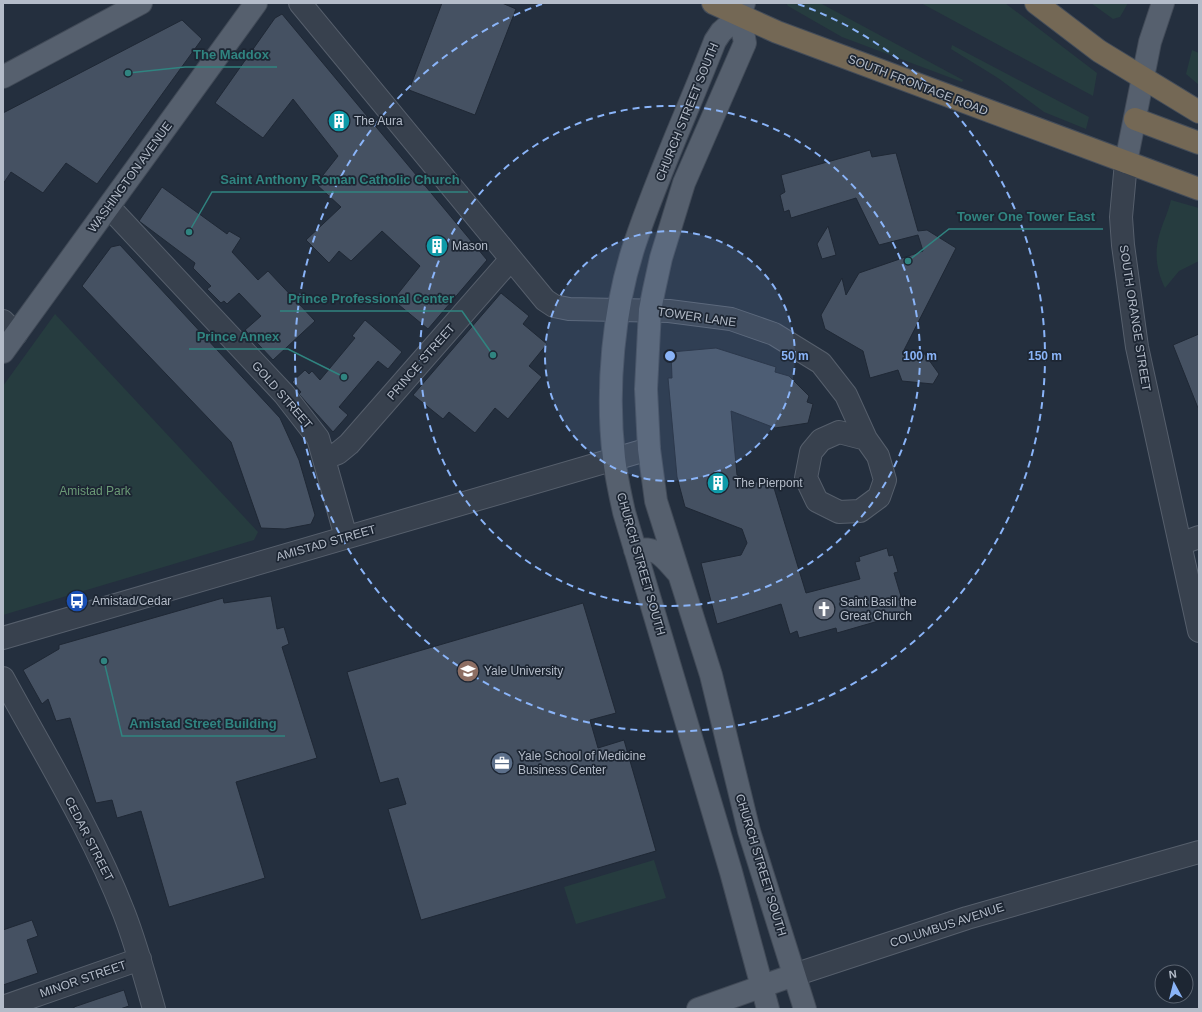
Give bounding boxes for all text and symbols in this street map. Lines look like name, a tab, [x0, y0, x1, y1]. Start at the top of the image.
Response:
street label: CHURCH STREET SOUTH	[653, 41, 721, 183]
callout: The Maddox	[185, 42, 277, 67]
text: The Maddox	[193, 47, 270, 62]
street label: SOUTH FRONTAGE ROAD	[846, 52, 990, 118]
building icon: The Aura	[326, 108, 352, 134]
place label: The Aura	[354, 114, 403, 128]
street label: WASHINGTON AVENUE	[85, 119, 175, 235]
callout: Saint Anthony Roman Catholic Church	[212, 167, 468, 192]
text: Saint Anthony Roman Catholic Church	[220, 172, 460, 187]
callout: Tower One Tower East	[949, 204, 1103, 229]
text: Tower One Tower East	[957, 209, 1096, 224]
building icon: Mason	[424, 233, 450, 259]
place label: Mason	[452, 239, 488, 253]
street label: SOUTH ORANGE STREET	[1117, 244, 1154, 393]
callout: Prince Professional Center	[280, 286, 462, 311]
text: Prince Professional Center	[288, 291, 454, 306]
street label: TOWER LANE	[657, 305, 737, 329]
street label: PRINCE STREET	[384, 321, 458, 403]
callout: Prince Annex	[189, 324, 288, 349]
text: Prince Annex	[197, 329, 280, 344]
centre of rings	[663, 349, 677, 363]
text: 50 m	[781, 349, 809, 363]
text: 100 m	[903, 349, 937, 363]
text: 150 m	[1028, 349, 1062, 363]
street label: GOLD STREET	[249, 358, 315, 432]
building icon: The Pierpont	[705, 470, 731, 496]
place label: The Pierpont	[734, 476, 803, 490]
park label: Amistad Park	[59, 484, 132, 498]
street label: CHURCH STREET SOUTH	[614, 491, 668, 637]
street label: AMISTAD STREET	[275, 522, 378, 564]
bus stop icon: Amistad/Cedar	[64, 588, 90, 614]
place label: Amistad/Cedar	[92, 594, 171, 608]
place label: Saint Basil the Great Church	[840, 595, 917, 623]
church icon: Saint Basil the Great Church	[811, 596, 837, 622]
school or university icon: Yale University	[455, 658, 481, 684]
place label: Yale University	[484, 664, 563, 678]
callout: Amistad Street Building	[122, 711, 285, 736]
text: Amistad Street Building	[129, 716, 277, 731]
place label: Yale School of Medicine Business Center	[518, 749, 646, 777]
office icon: Yale School of Medicine Business Center	[489, 750, 515, 776]
street label: CHURCH STREET SOUTH	[733, 792, 789, 938]
street label: CEDAR STREET	[62, 795, 117, 884]
street label: COLUMBUS AVENUE	[888, 900, 1006, 950]
street label: MINOR STREET	[38, 957, 129, 1000]
north arrow	[1154, 964, 1194, 1004]
text: N	[1168, 968, 1178, 981]

